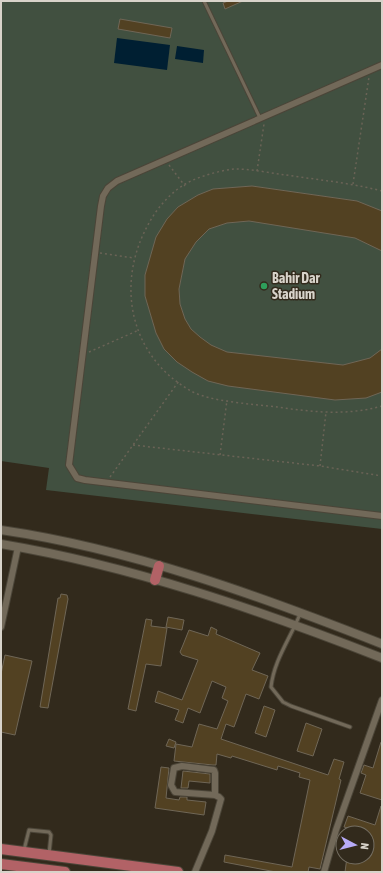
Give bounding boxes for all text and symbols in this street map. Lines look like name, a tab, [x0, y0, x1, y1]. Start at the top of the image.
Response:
place label: Bahir Dar Stadium	[272, 270, 321, 302]
marker: Bahir Dar Stadium	[259, 281, 269, 291]
north arrow	[335, 825, 375, 865]
text: N	[359, 842, 371, 850]

